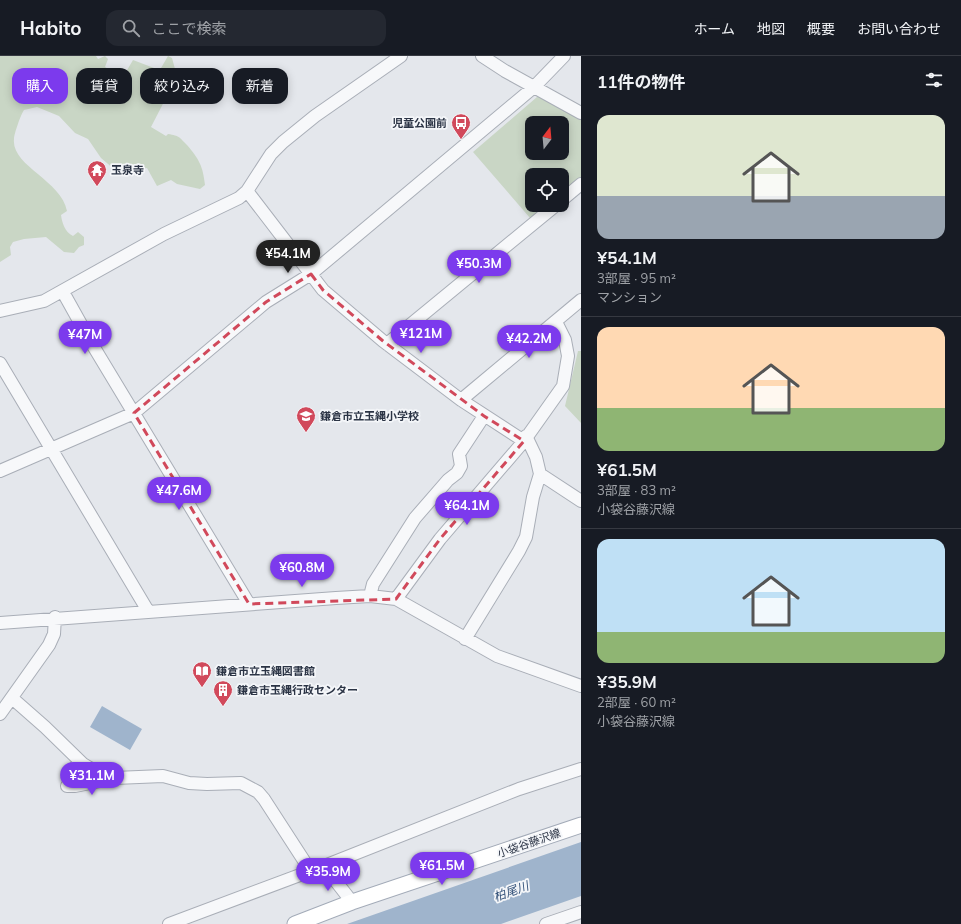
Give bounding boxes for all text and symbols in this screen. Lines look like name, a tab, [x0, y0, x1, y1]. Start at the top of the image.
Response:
search box	[106, 10, 386, 46]
text: Habito	[20, 16, 82, 40]
icon: search	[120, 17, 142, 39]
text: ここで検索	[152, 19, 227, 38]
text: ホーム	[693, 20, 735, 38]
text: 地図	[757, 20, 785, 38]
text: 概要	[807, 20, 835, 38]
text: お問い合わせ	[857, 20, 941, 38]
chip: 購入	[12, 68, 68, 104]
chip: 賃貸	[76, 68, 132, 104]
chip: 絞り込み	[140, 68, 224, 104]
chip: 新着	[232, 68, 288, 104]
icon: filters	[923, 69, 945, 91]
text: 11件の物件	[597, 71, 685, 92]
bus stop icon: 児童公園前	[450, 112, 472, 140]
place label: 児童公園前	[392, 116, 447, 130]
north arrow	[525, 116, 569, 160]
map controls	[525, 116, 569, 212]
icon: home	[735, 141, 807, 213]
temple icon: 玉泉寺	[86, 159, 108, 187]
place label: 玉泉寺	[111, 163, 144, 177]
button: locate	[525, 168, 569, 212]
pin: ¥54.1M	[255, 240, 321, 274]
text: ¥54.1M	[265, 245, 311, 261]
text: ¥54.1M	[597, 247, 657, 268]
pin: ¥50.3M	[446, 250, 512, 284]
text: ¥50.3M	[456, 255, 502, 271]
text: 3部屋 · 95 m²	[597, 270, 676, 286]
text: マンション	[597, 289, 662, 305]
pin: ¥121M	[393, 320, 449, 354]
pin: ¥47M	[61, 321, 109, 355]
text: ¥121M	[400, 325, 442, 341]
pin: ¥42.2M	[496, 325, 562, 359]
text: ¥47M	[68, 326, 102, 342]
text: ¥42.2M	[506, 330, 552, 346]
icon: home	[735, 353, 807, 425]
school or university icon: 鎌倉市立玉縄小学校	[295, 405, 317, 433]
place label: 鎌倉市立玉縄小学校	[320, 409, 419, 423]
text: ¥61.5M	[597, 459, 657, 480]
pin: ¥47.6M	[146, 477, 212, 511]
text: ¥47.6M	[156, 482, 202, 498]
text: 3部屋 · 83 m²	[597, 482, 676, 498]
pin: ¥64.1M	[434, 492, 500, 526]
text: ¥64.1M	[444, 497, 490, 513]
text: 小袋谷藤沢線	[597, 501, 675, 517]
pin: ¥60.8M	[269, 554, 335, 588]
text: ¥60.8M	[279, 559, 325, 575]
icon: home	[735, 565, 807, 637]
library icon: 鎌倉市立玉縄図書館	[191, 660, 213, 688]
place label: 鎌倉市立玉縄図書館	[216, 664, 315, 678]
text: ¥35.9M	[597, 671, 657, 692]
building icon: 鎌倉市玉縄行政センター	[212, 679, 234, 707]
place label: 鎌倉市玉縄行政センター	[237, 683, 358, 697]
text: 2部屋 · 60 m²	[597, 694, 676, 710]
text: 小袋谷藤沢線	[597, 713, 675, 729]
pin: ¥31.1M	[59, 762, 125, 796]
text: ¥31.1M	[69, 767, 115, 783]
street label: 小袋谷藤沢線	[496, 826, 562, 860]
pin: ¥61.5M	[409, 852, 475, 886]
text: ¥61.5M	[419, 857, 465, 873]
pin: ¥35.9M	[295, 858, 361, 892]
text: ¥35.9M	[305, 863, 351, 879]
water label: 柏尾川	[492, 877, 532, 904]

